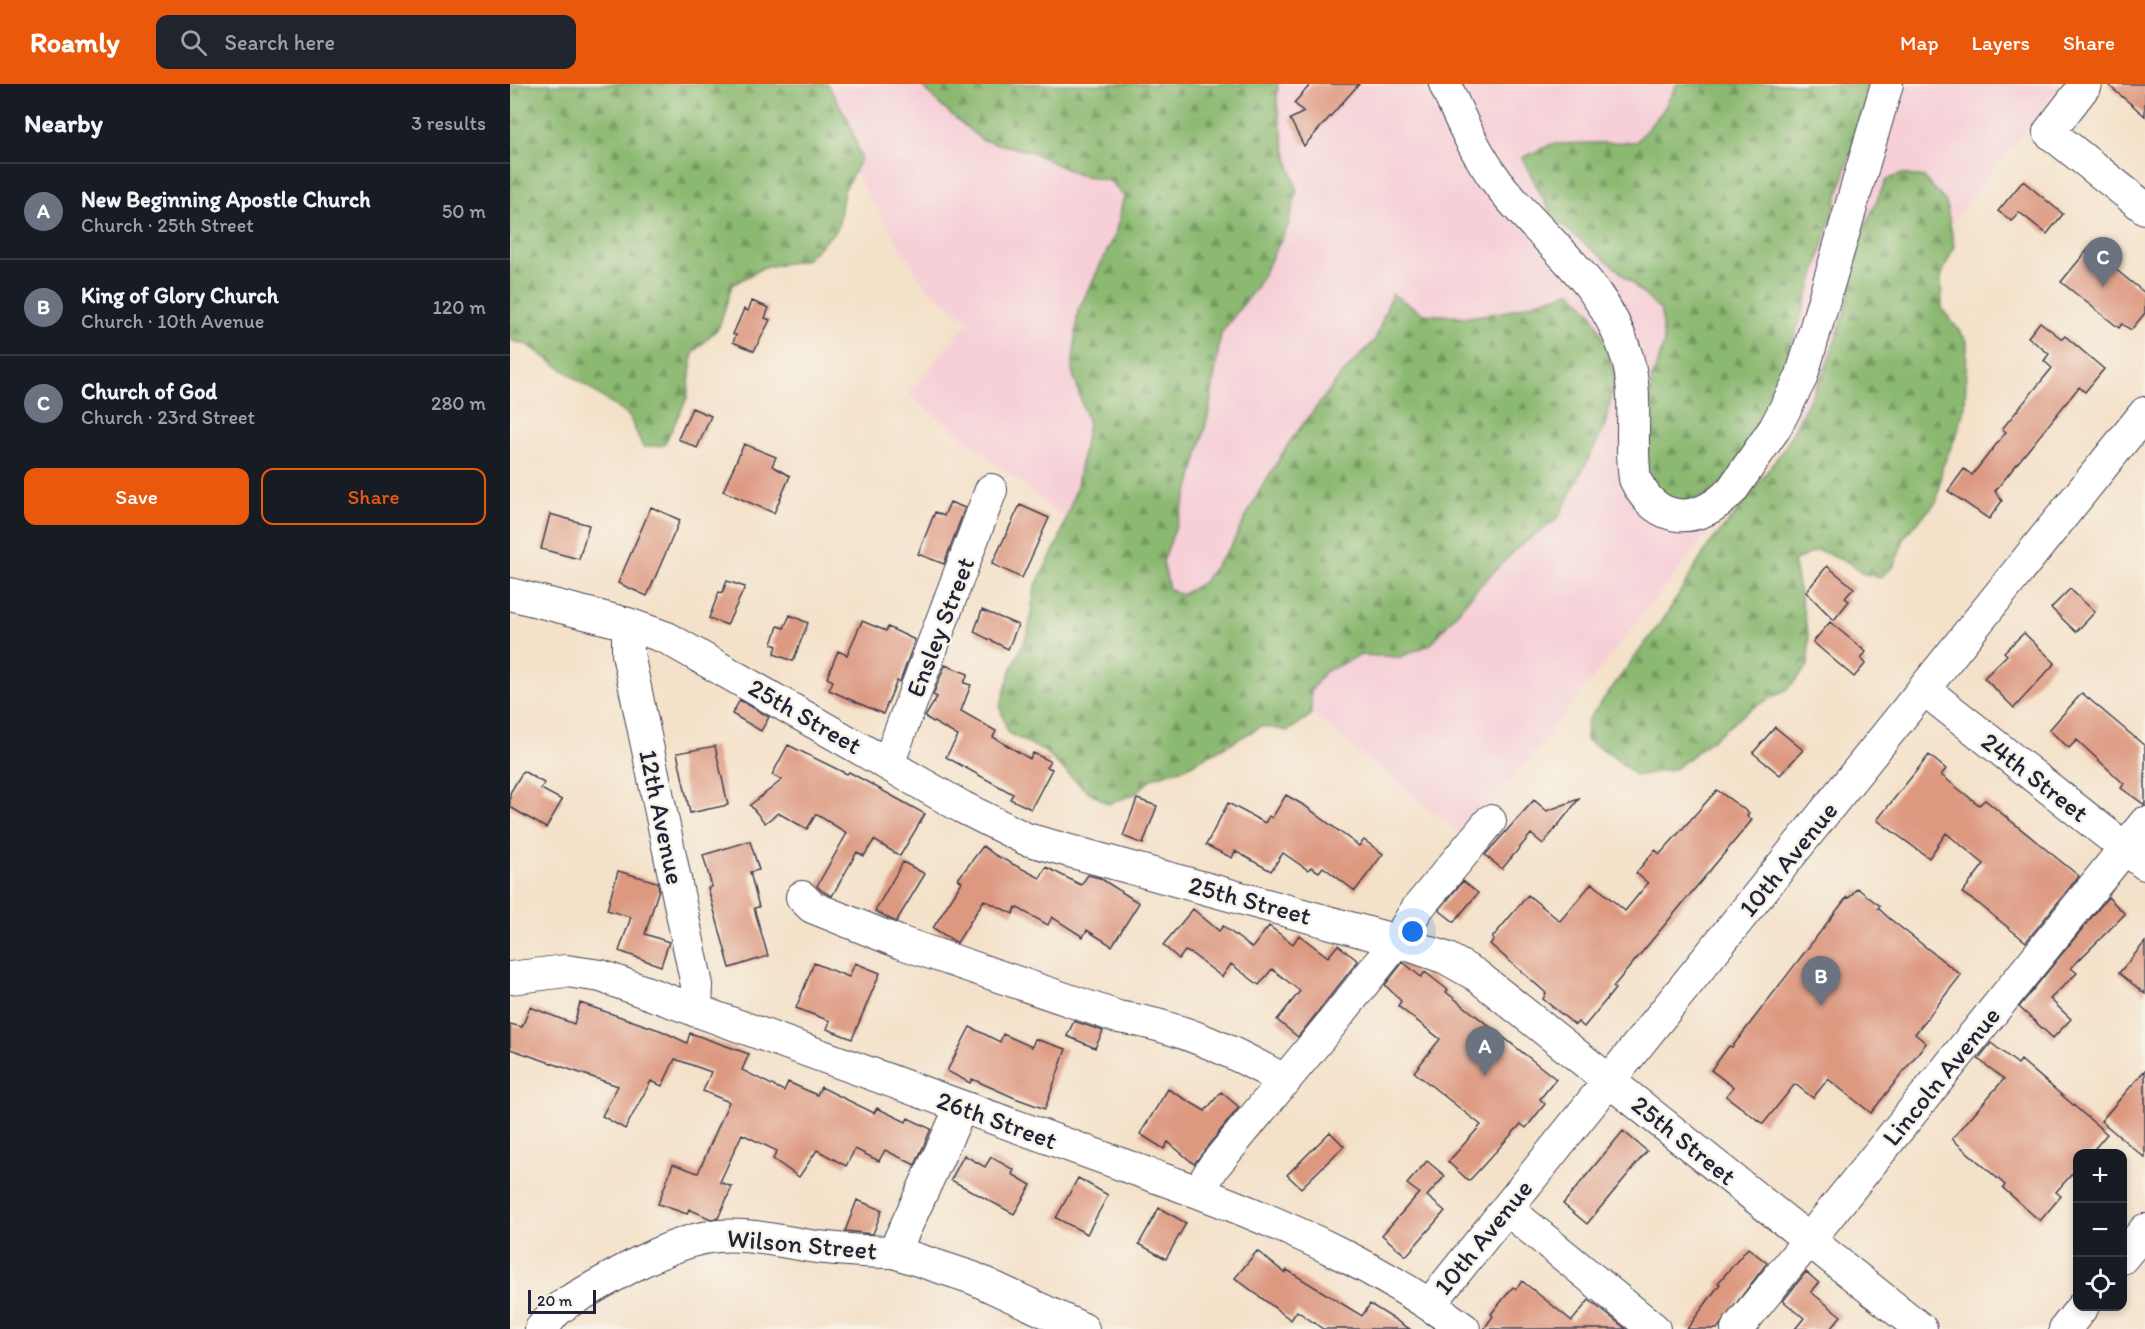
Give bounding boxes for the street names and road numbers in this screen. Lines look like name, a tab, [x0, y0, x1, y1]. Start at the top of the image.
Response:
street label: Ensley Street	[899, 552, 981, 702]
street label: 25th Street	[743, 671, 868, 761]
street label: 24th Street	[1975, 725, 2095, 829]
street label: 12th Avenue	[632, 747, 692, 887]
street label: 10th Avenue	[1732, 795, 1844, 923]
street label: 25th Street	[1185, 868, 1315, 932]
street label: Lincoln Avenue	[1875, 1000, 2007, 1152]
street label: 26th Street	[933, 1083, 1062, 1157]
street label: 25th Street	[1625, 1088, 1743, 1192]
street label: 10th Avenue	[1427, 1173, 1539, 1301]
street label: Wilson Street	[726, 1222, 879, 1267]

